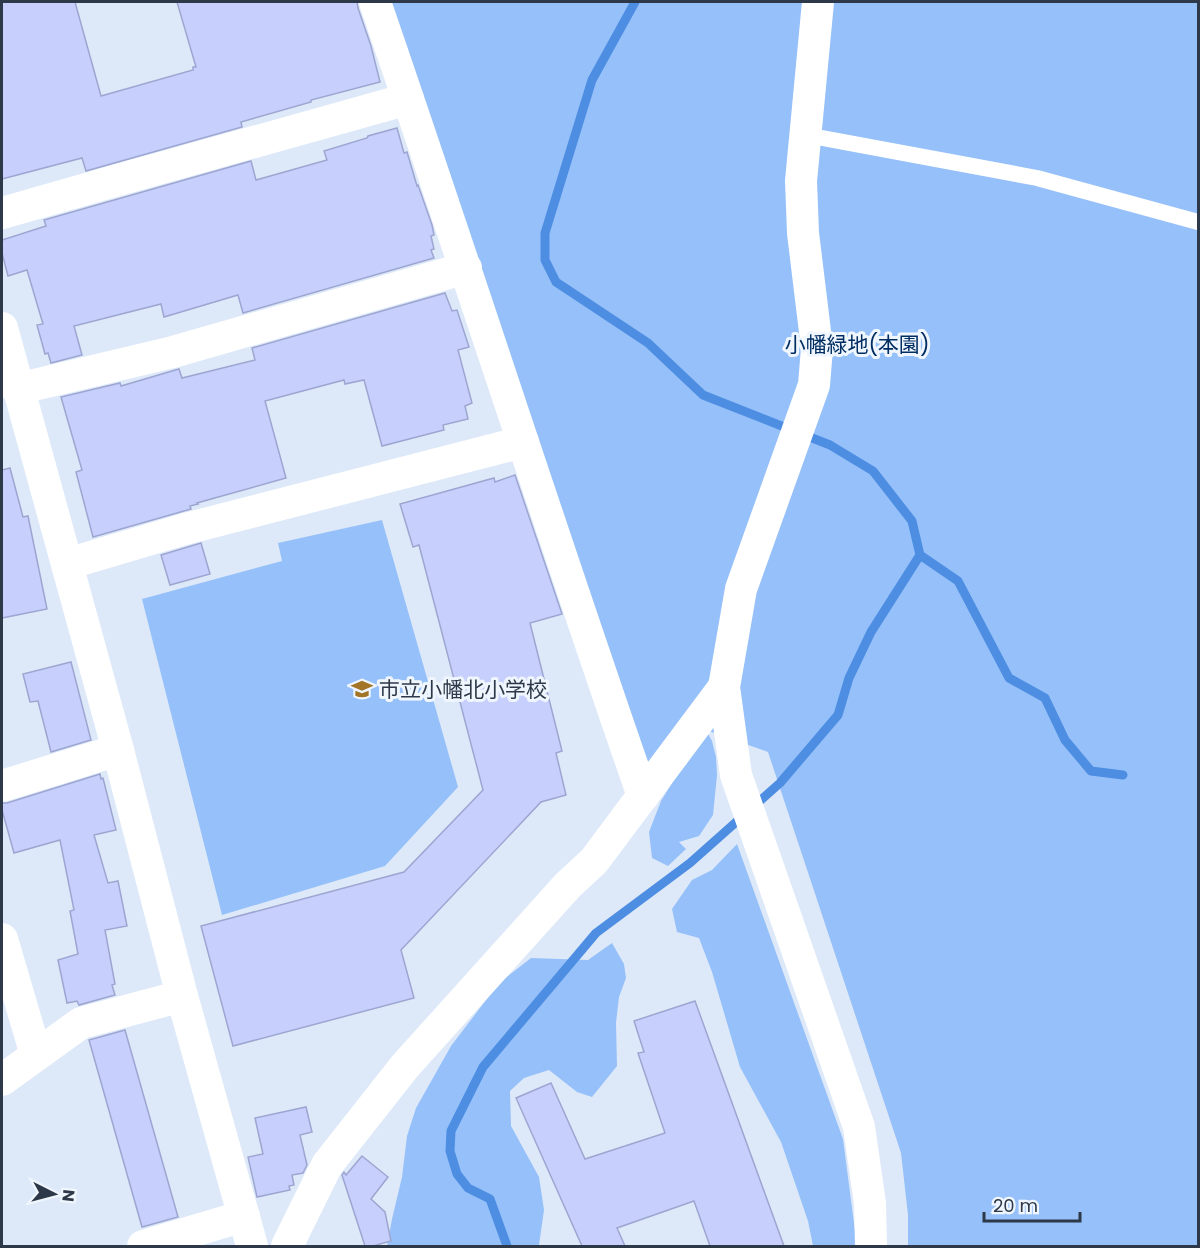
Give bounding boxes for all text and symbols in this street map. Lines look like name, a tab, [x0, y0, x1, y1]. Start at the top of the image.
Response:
park label: 小幡緑地(本園)	[784, 330, 930, 359]
place label: 市立小幡北小学校	[379, 675, 547, 704]
school or university icon: 市立小幡北小学校	[350, 677, 374, 701]
north arrow	[24, 1164, 84, 1224]
scale bar	[984, 1185, 1080, 1223]
text: N	[56, 1188, 80, 1203]
text: 20 m	[993, 1193, 1038, 1218]

